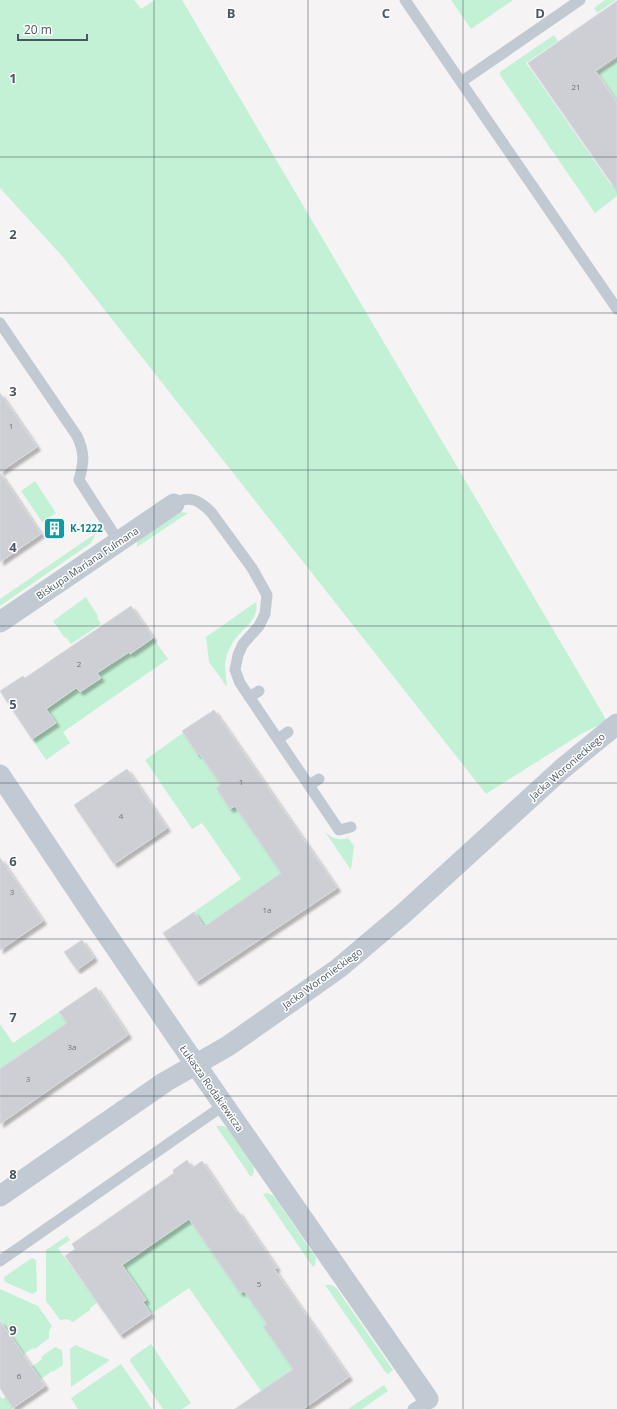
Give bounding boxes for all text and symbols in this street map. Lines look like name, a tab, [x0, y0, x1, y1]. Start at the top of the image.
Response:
text: B	[227, 4, 236, 22]
text: C	[382, 4, 390, 22]
text: D	[535, 4, 545, 22]
scale bar	[18, 16, 87, 42]
text: 20 m	[24, 21, 52, 38]
text: 1	[9, 69, 17, 87]
house number: 21	[571, 81, 581, 92]
text: 2	[9, 225, 17, 243]
text: 3	[9, 382, 17, 400]
house number: 1	[9, 420, 13, 431]
building icon: K-1222	[41, 515, 67, 541]
place label: K-1222	[70, 521, 103, 535]
street label: Biskupa Mariana Fulmana	[33, 523, 141, 603]
text: 4	[9, 538, 17, 556]
house number: 2	[77, 658, 82, 669]
text: 5	[9, 695, 17, 713]
street label: Jacka Woronieckiego	[526, 729, 608, 803]
house number: 1	[239, 776, 243, 787]
house number: 4	[119, 810, 124, 821]
text: 6	[9, 852, 17, 870]
house number: 3	[10, 886, 15, 897]
house number: 1a	[262, 904, 272, 915]
street label: Jacka Woronieckiego	[278, 944, 365, 1012]
text: 7	[9, 1008, 17, 1026]
house number: 3a	[67, 1041, 77, 1052]
street label: Łukasza Rodakiewicza	[177, 1042, 247, 1134]
house number: 3	[26, 1073, 31, 1084]
text: 8	[9, 1165, 17, 1183]
house number: 5	[257, 1278, 262, 1289]
text: 9	[9, 1321, 17, 1339]
house number: 6	[17, 1370, 22, 1381]

